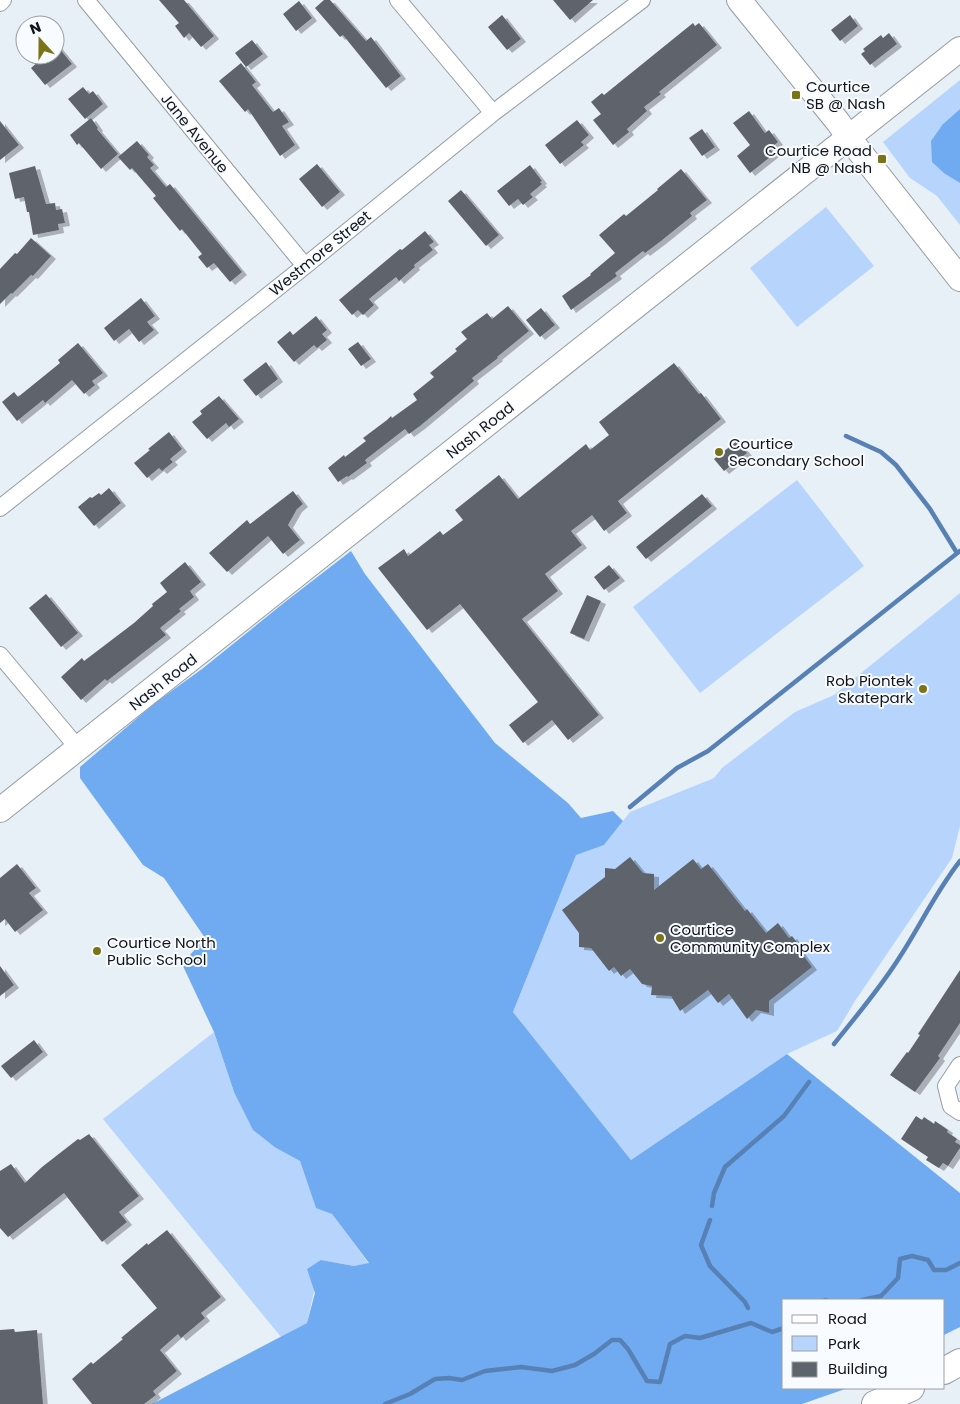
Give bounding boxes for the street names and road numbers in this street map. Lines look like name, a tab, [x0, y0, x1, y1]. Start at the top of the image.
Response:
street label: Jane Avenue	[156, 89, 234, 177]
street label: Westmore Street	[265, 205, 375, 301]
street label: Nash Road	[442, 397, 518, 463]
street label: Nash Road	[125, 649, 201, 715]

